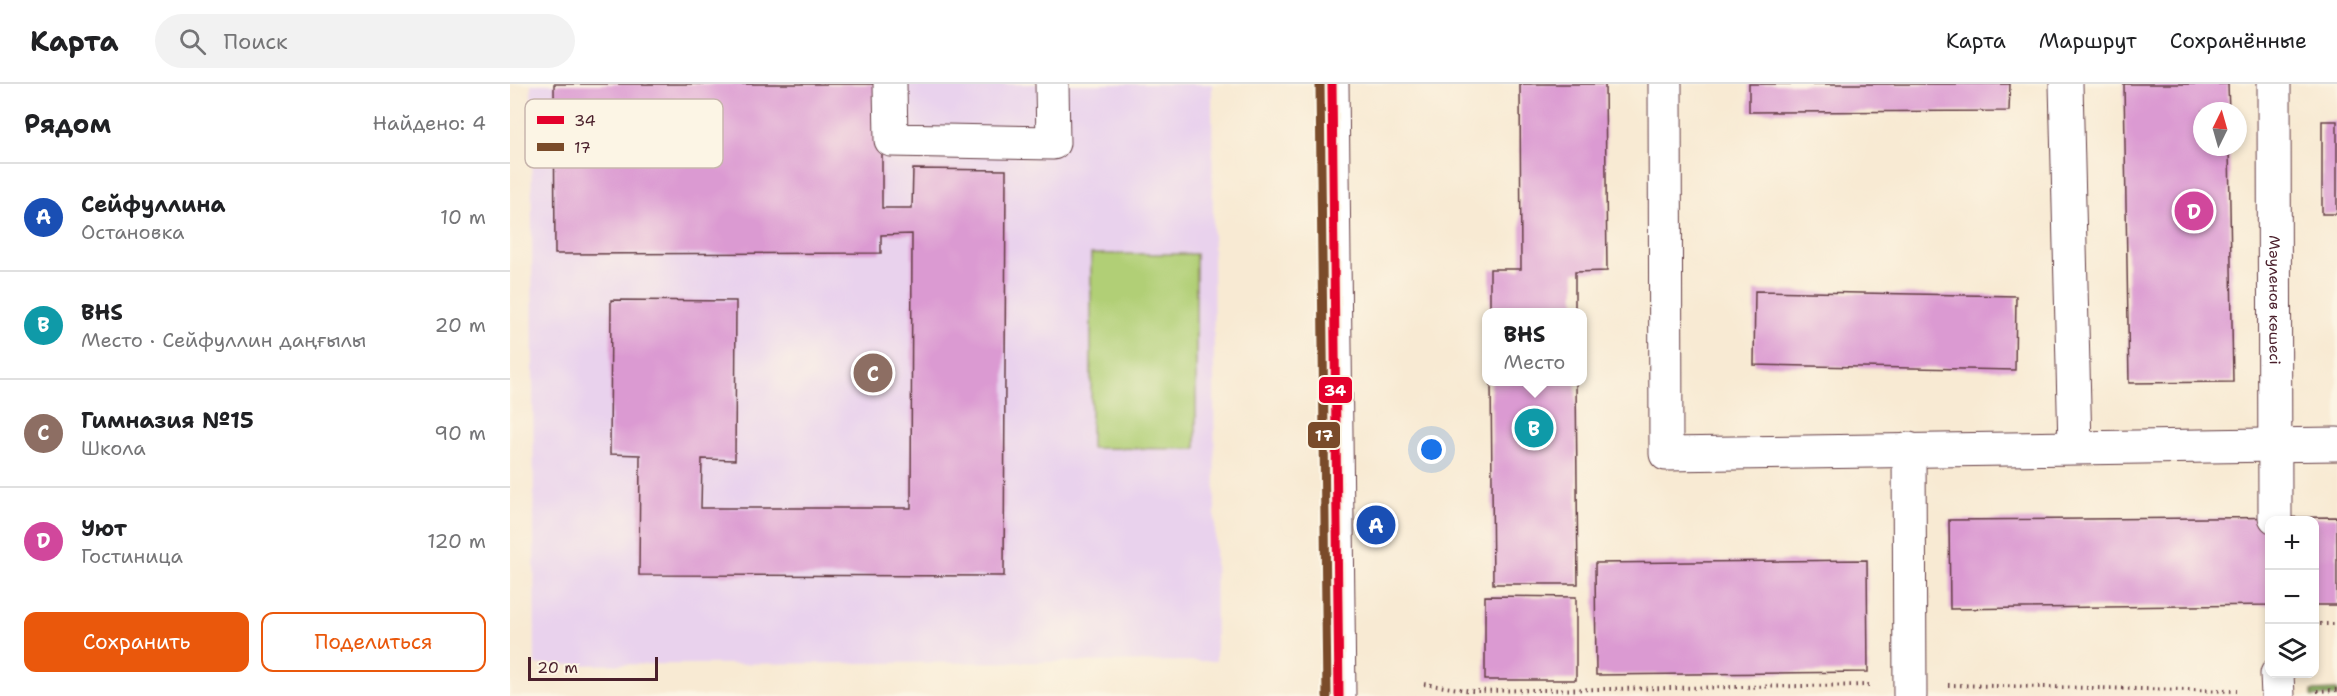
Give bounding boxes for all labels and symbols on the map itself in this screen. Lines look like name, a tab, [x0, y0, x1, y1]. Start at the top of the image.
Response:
legend	[525, 99, 723, 168]
north arrow	[2193, 102, 2247, 156]
text: 34	[574, 110, 596, 131]
text: 17	[574, 137, 591, 158]
pin: D	[2174, 188, 2214, 234]
street label: Мәуленов көшесі	[2264, 235, 2285, 365]
pin: C	[854, 350, 892, 396]
line badge: 34	[1318, 376, 1353, 404]
text: 34	[1324, 380, 1346, 401]
pin: B	[1514, 406, 1554, 450]
line badge: 17	[1307, 421, 1341, 449]
text: 17	[1315, 425, 1333, 446]
your location	[1417, 435, 1446, 464]
pin: A	[1356, 502, 1396, 548]
scale bar	[528, 654, 658, 682]

